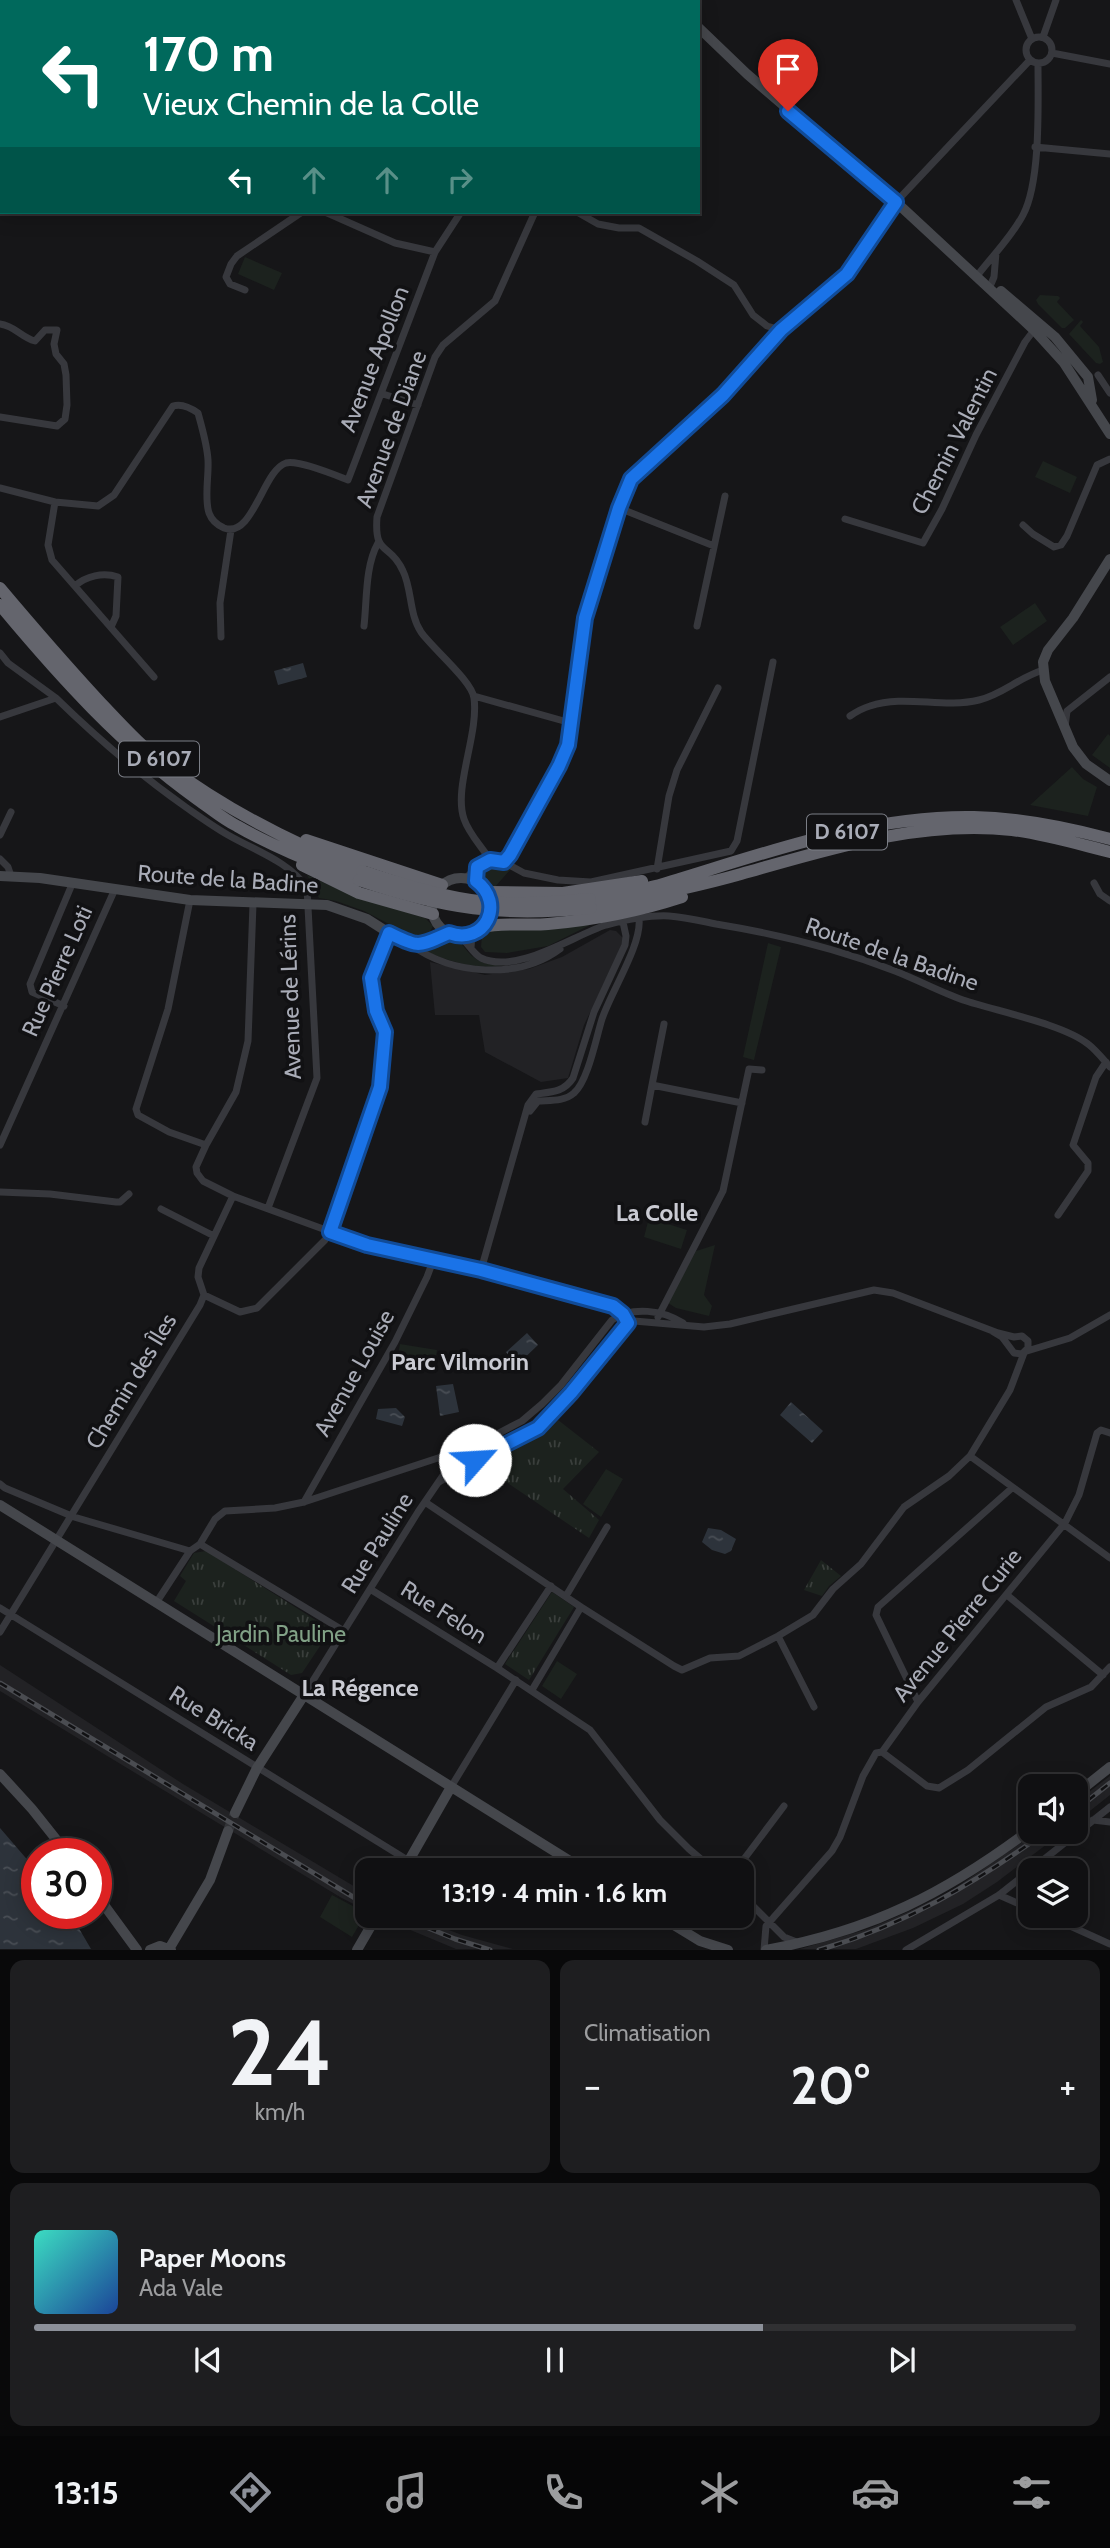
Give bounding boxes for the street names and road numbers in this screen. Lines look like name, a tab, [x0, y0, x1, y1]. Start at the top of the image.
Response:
street label: Avenue Apollon	[333, 282, 415, 436]
street label: Avenue de Diane	[350, 347, 432, 511]
street label: Chemin Valentin	[905, 363, 1003, 519]
road number: D 6107	[119, 742, 199, 776]
road number: D 6107	[807, 814, 887, 850]
street label: Route de la Badine	[137, 859, 320, 899]
street label: Rue Pierre Loti	[16, 901, 98, 1041]
street label: Route de la Badine	[802, 911, 982, 997]
street label: Avenue de Lérins	[273, 914, 307, 1080]
street label: Avenue Louise	[308, 1305, 400, 1441]
street label: Chemin des Îles	[80, 1308, 182, 1454]
street label: Rue Pauline	[335, 1487, 419, 1599]
street label: Avenue Pierre Curie	[887, 1543, 1027, 1707]
street label: Rue Felon	[396, 1575, 492, 1649]
street label: Rue Bricka	[164, 1680, 264, 1756]

